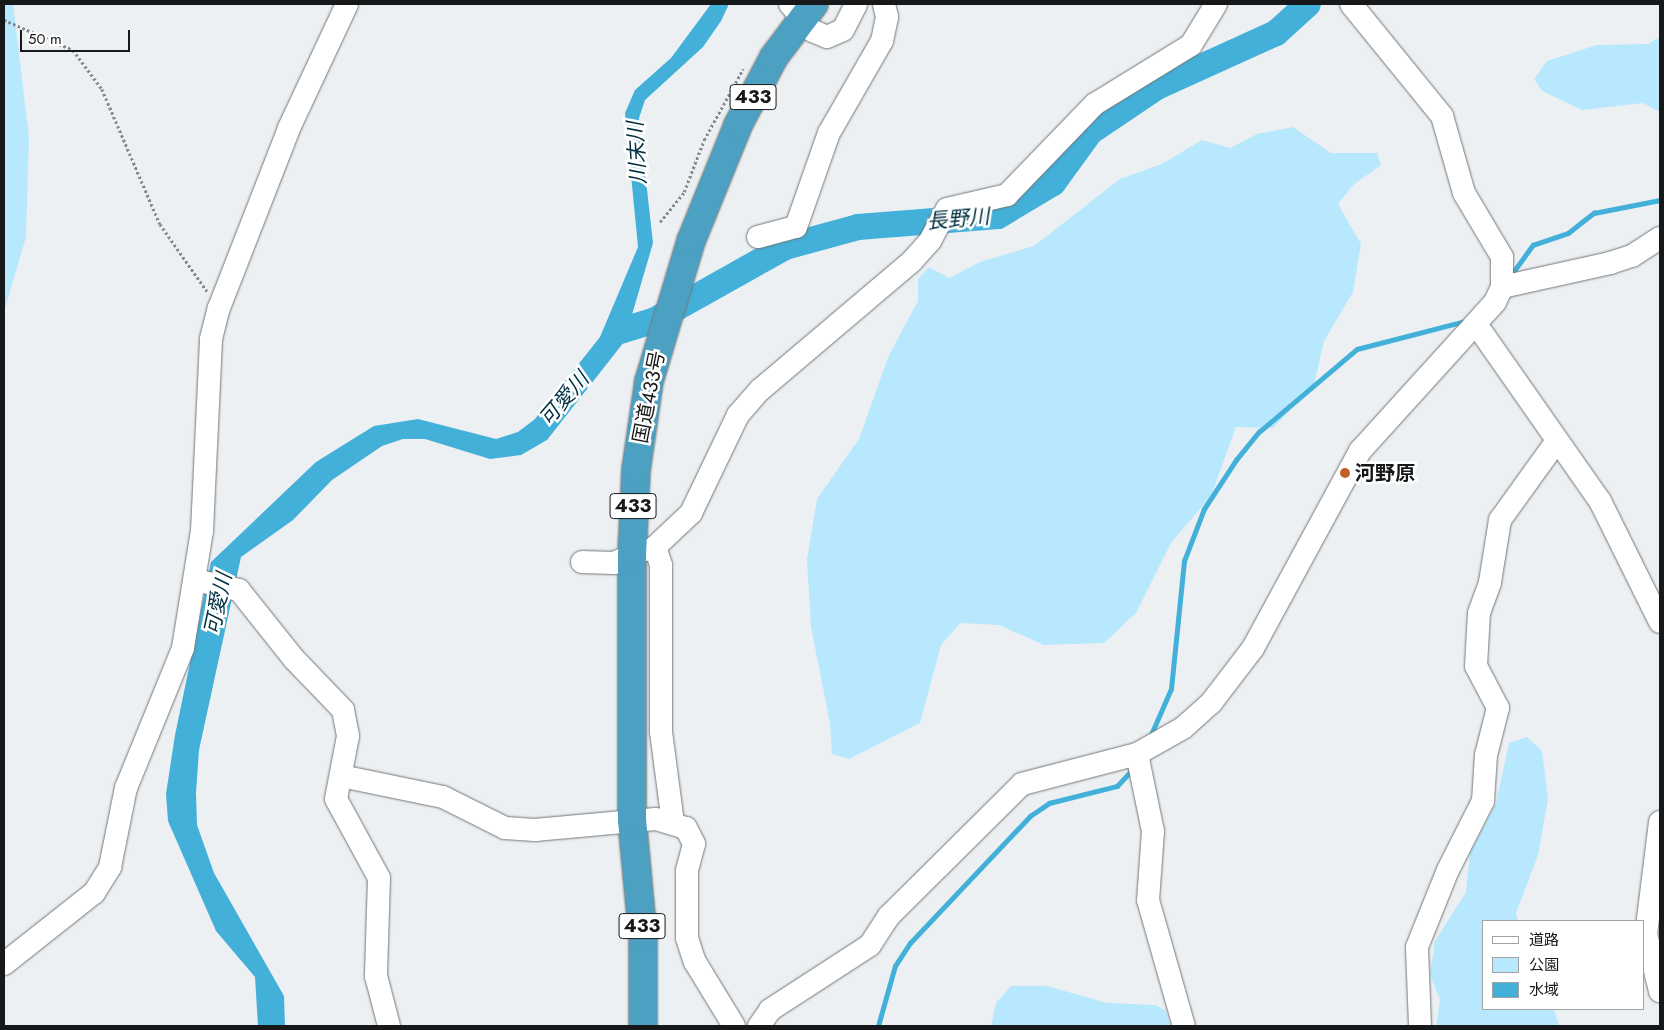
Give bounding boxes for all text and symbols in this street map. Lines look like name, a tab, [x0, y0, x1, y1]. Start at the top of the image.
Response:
scale bar	[22, 20, 132, 52]
text: 50 m	[28, 28, 62, 50]
road number: 433	[729, 80, 777, 114]
water label: 川末川	[623, 121, 651, 185]
water label: 長野川	[926, 204, 990, 234]
street label: 国道433号	[628, 349, 670, 445]
water label: 可愛川	[534, 367, 594, 431]
place label: 河野原	[1355, 461, 1415, 485]
marker: 河野原	[1339, 467, 1351, 479]
road number: 433	[609, 490, 657, 522]
water label: 可愛川	[199, 571, 237, 637]
road number: 433	[618, 909, 666, 942]
legend	[1482, 920, 1644, 1010]
text: 道路	[1529, 929, 1559, 951]
text: 公園	[1529, 954, 1559, 976]
text: 水域	[1529, 979, 1559, 1001]

